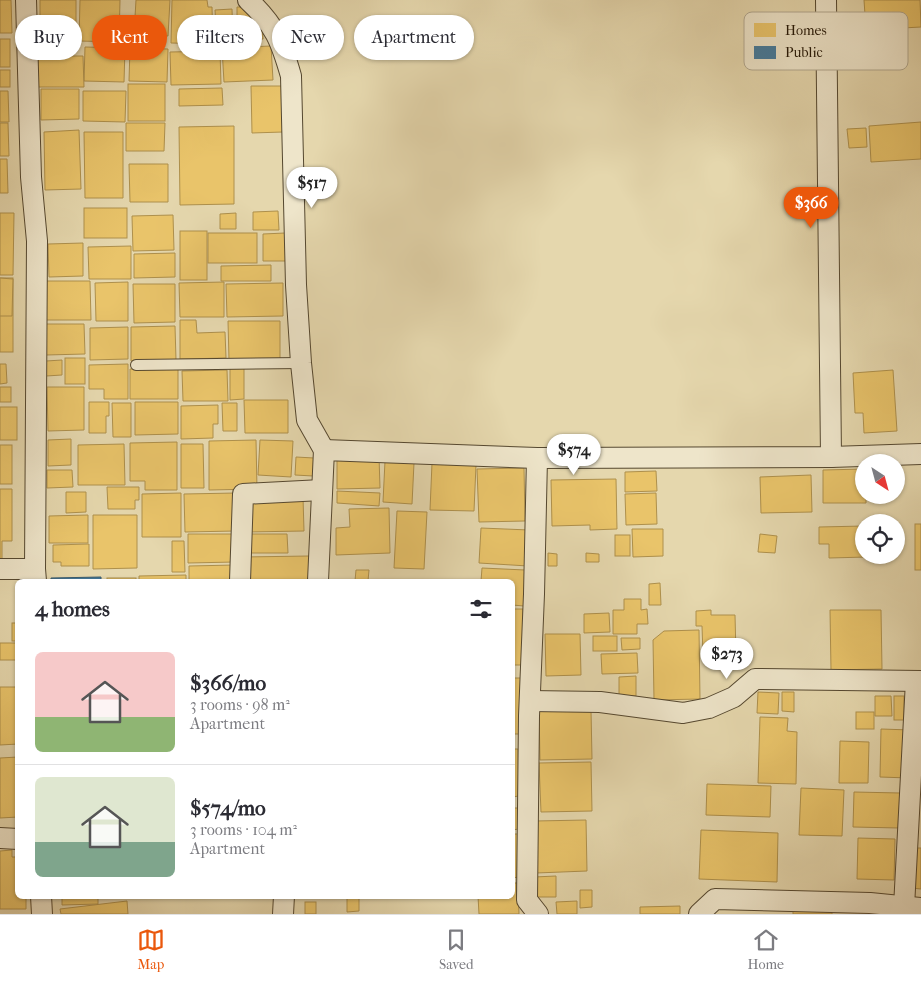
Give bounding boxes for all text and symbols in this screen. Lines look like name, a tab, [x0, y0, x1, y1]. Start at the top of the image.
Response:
legend	[744, 12, 908, 70]
chip: Buy	[15, 15, 82, 60]
chip: Rent	[92, 15, 167, 60]
chip: Filters	[177, 15, 262, 60]
chip: New	[272, 15, 344, 60]
chip: Apartment	[354, 15, 474, 60]
text: Homes	[785, 22, 827, 39]
text: Public	[785, 44, 823, 61]
pin: $517	[282, 166, 342, 209]
text: $517	[297, 173, 327, 192]
pin: $366	[781, 186, 841, 229]
text: $366	[795, 193, 827, 212]
pin: $574	[544, 434, 604, 476]
text: $574	[558, 440, 590, 459]
north arrow	[855, 454, 905, 504]
map controls	[855, 454, 905, 564]
button: locate	[855, 514, 905, 564]
icon: filters	[467, 595, 495, 623]
text: 4 homes	[35, 597, 110, 621]
pin: $273	[697, 638, 757, 680]
text: $273	[711, 644, 743, 663]
text: $366/mo	[190, 671, 266, 695]
icon: home	[75, 672, 135, 732]
text: 3 rooms · 98 m²	[190, 695, 290, 714]
text: Apartment	[190, 714, 265, 733]
text: $574/mo	[190, 796, 266, 820]
icon: home	[75, 797, 135, 857]
text: 3 rooms · 104 m²	[190, 820, 297, 839]
text: Apartment	[190, 839, 265, 858]
tab: Map	[137, 926, 165, 973]
tab: Saved	[439, 926, 474, 973]
tab: Home	[748, 926, 784, 973]

